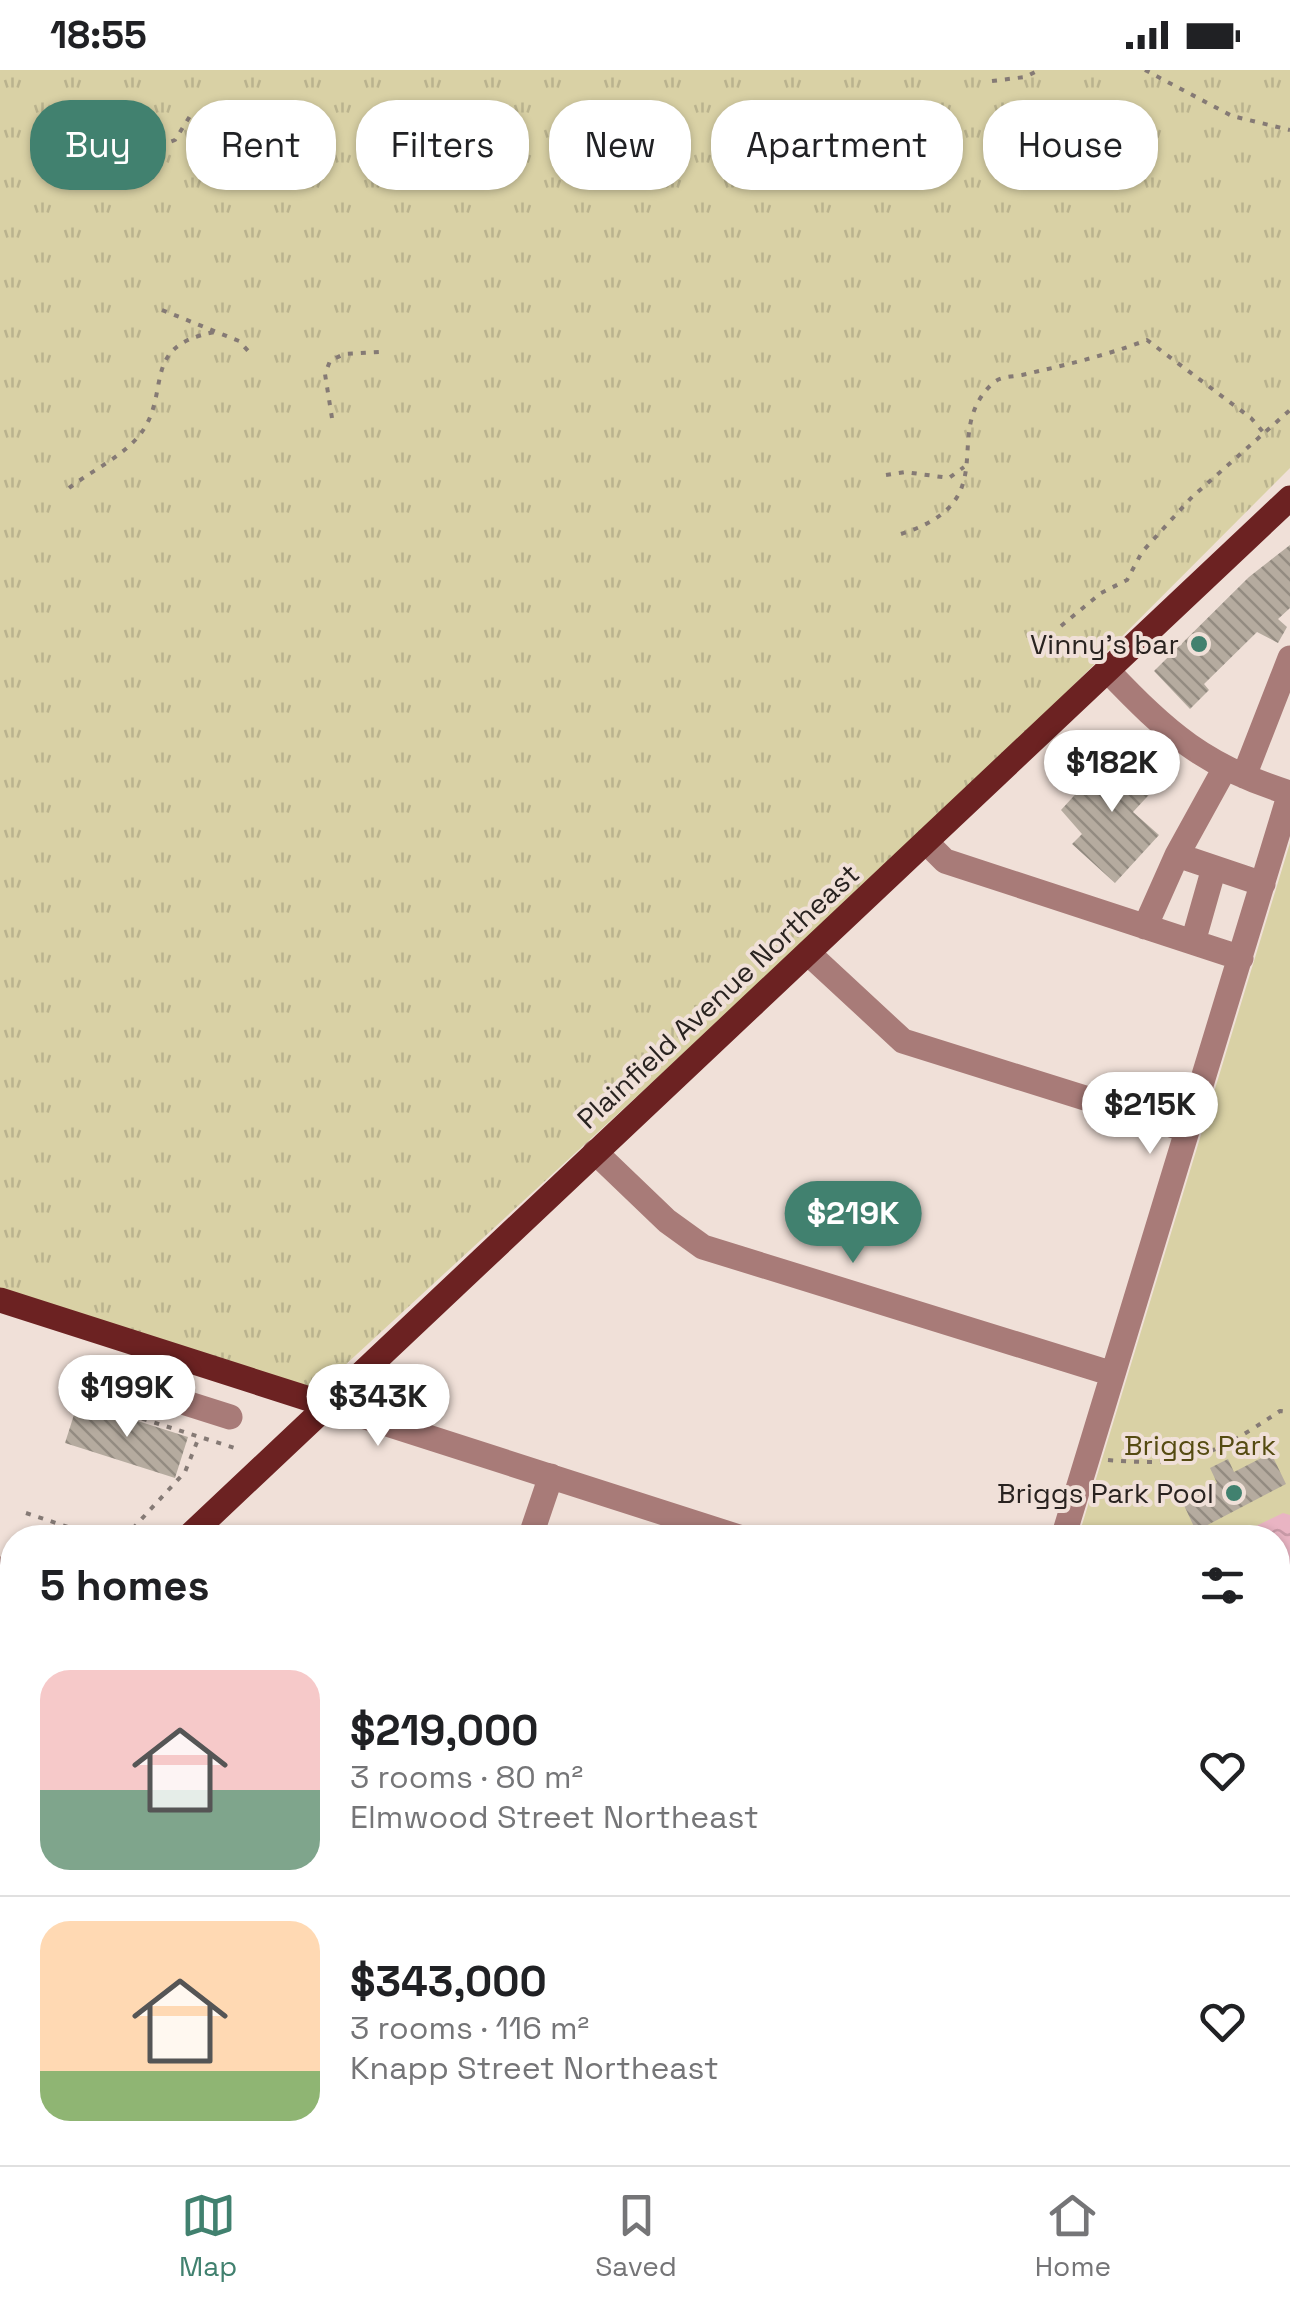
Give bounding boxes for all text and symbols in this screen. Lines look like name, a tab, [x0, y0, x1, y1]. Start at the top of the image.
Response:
text: 18:55	[50, 11, 147, 59]
chip: Buy	[30, 100, 166, 190]
chip: Rent	[186, 100, 336, 190]
chip: Filters	[356, 100, 529, 190]
chip: New	[549, 100, 691, 190]
chip: Apartment	[711, 100, 963, 190]
chip: House	[983, 100, 1158, 190]
place label: Vinny's bar	[1030, 626, 1179, 662]
marker: Vinny's bar	[1188, 633, 1210, 655]
pin: $182K	[1042, 730, 1182, 815]
text: $182K	[1066, 742, 1158, 782]
street label: Plainfield Avenue Northeast	[569, 856, 867, 1136]
pin: $215K	[1080, 1072, 1220, 1157]
text: $215K	[1104, 1084, 1196, 1124]
pin: $219K	[783, 1181, 923, 1266]
text: $219K	[807, 1193, 899, 1233]
pin: $199K	[57, 1355, 197, 1440]
pin: $343K	[308, 1364, 448, 1449]
text: $199K	[80, 1367, 174, 1407]
text: $343K	[329, 1376, 427, 1416]
park label: Briggs Park	[1124, 1427, 1276, 1463]
place label: Briggs Park Pool	[997, 1475, 1214, 1511]
marker: Briggs Park Pool	[1223, 1482, 1245, 1504]
icon: filters	[1195, 1558, 1250, 1613]
text: 5 homes	[40, 1559, 210, 1612]
text: $219,000	[350, 1704, 538, 1757]
icon: home	[120, 1710, 240, 1830]
icon: heart	[1195, 1743, 1250, 1798]
text: 3 rooms · 80 m²	[350, 1757, 583, 1797]
text: Elmwood Street Northeast	[350, 1797, 759, 1837]
text: $343,000	[350, 1955, 547, 2008]
icon: home	[120, 1961, 240, 2081]
icon: heart	[1195, 1994, 1250, 2049]
text: 3 rooms · 116 m²	[350, 2008, 589, 2048]
text: Knapp Street Northeast	[350, 2048, 719, 2088]
tab: Map	[179, 2188, 237, 2284]
tab: Saved	[595, 2188, 677, 2284]
tab: Home	[1035, 2188, 1111, 2284]

